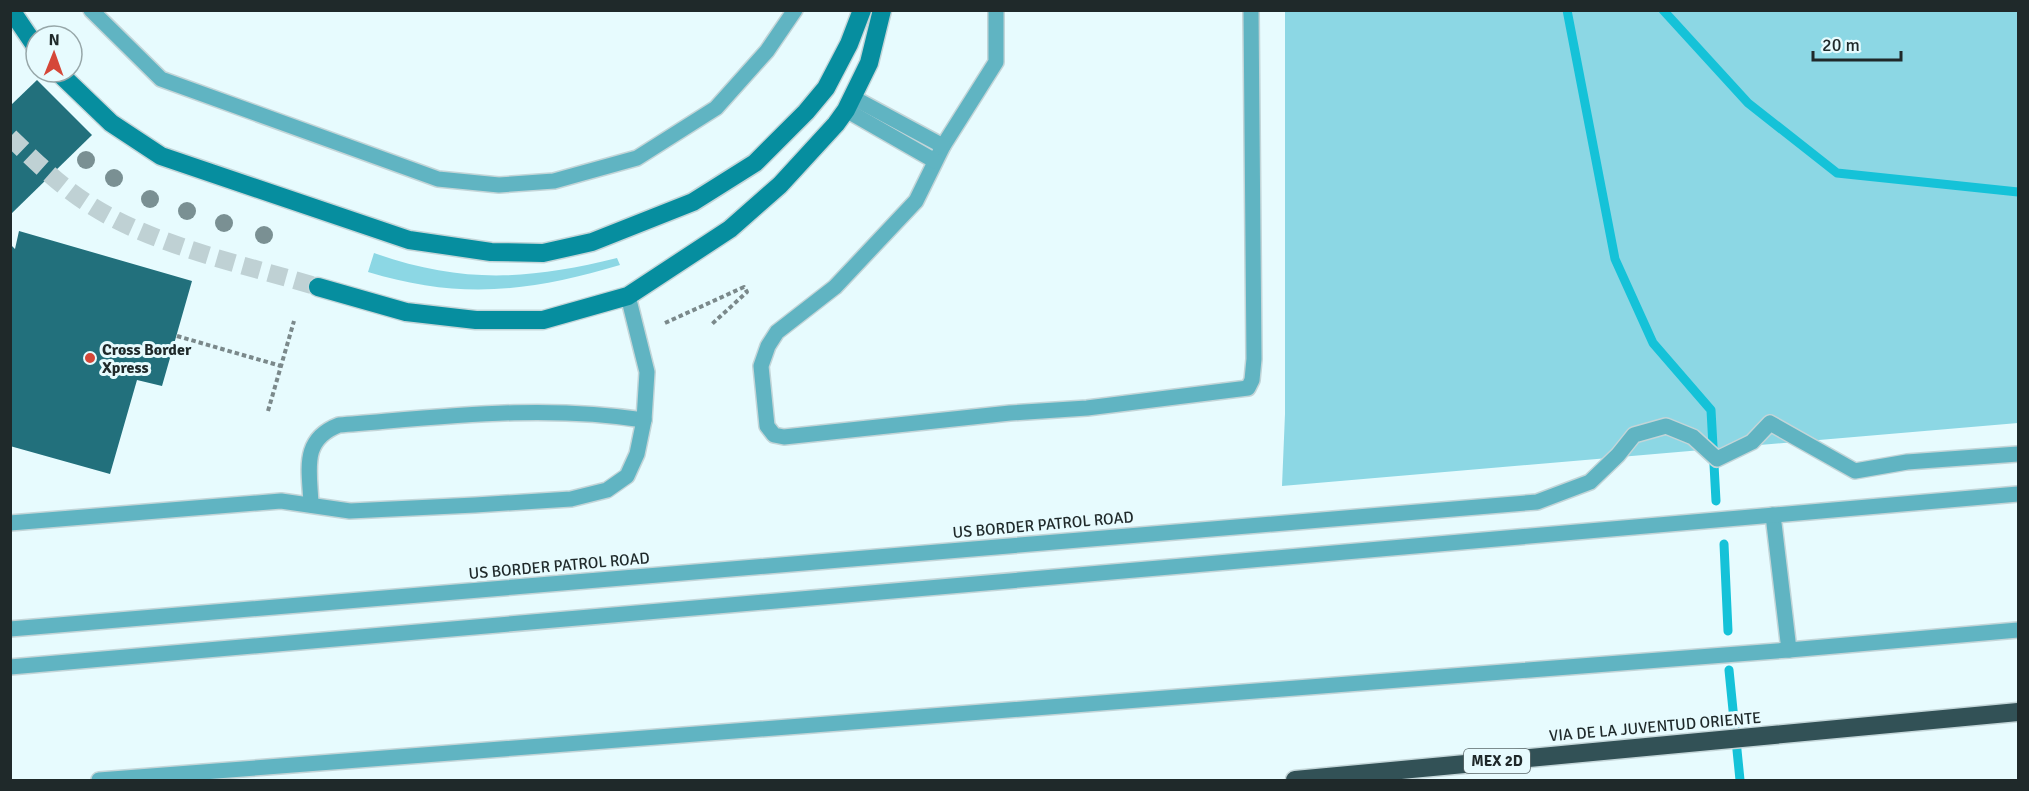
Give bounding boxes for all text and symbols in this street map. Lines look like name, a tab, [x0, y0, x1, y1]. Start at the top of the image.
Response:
north arrow	[24, 24, 84, 84]
scale bar	[1813, 24, 1902, 62]
text: N	[49, 30, 60, 50]
text: 20 m	[1822, 34, 1860, 56]
place label: Cross Border Xpress	[102, 340, 192, 378]
marker: Cross Border Xpress	[83, 351, 97, 365]
street label: US BORDER PATROL ROAD	[952, 507, 1134, 543]
street label: US BORDER PATROL ROAD	[468, 548, 650, 584]
street label: VIA DE LA JUVENTUD ORIENTE	[1548, 708, 1762, 746]
road number: MEX 2D	[1464, 749, 1530, 773]

